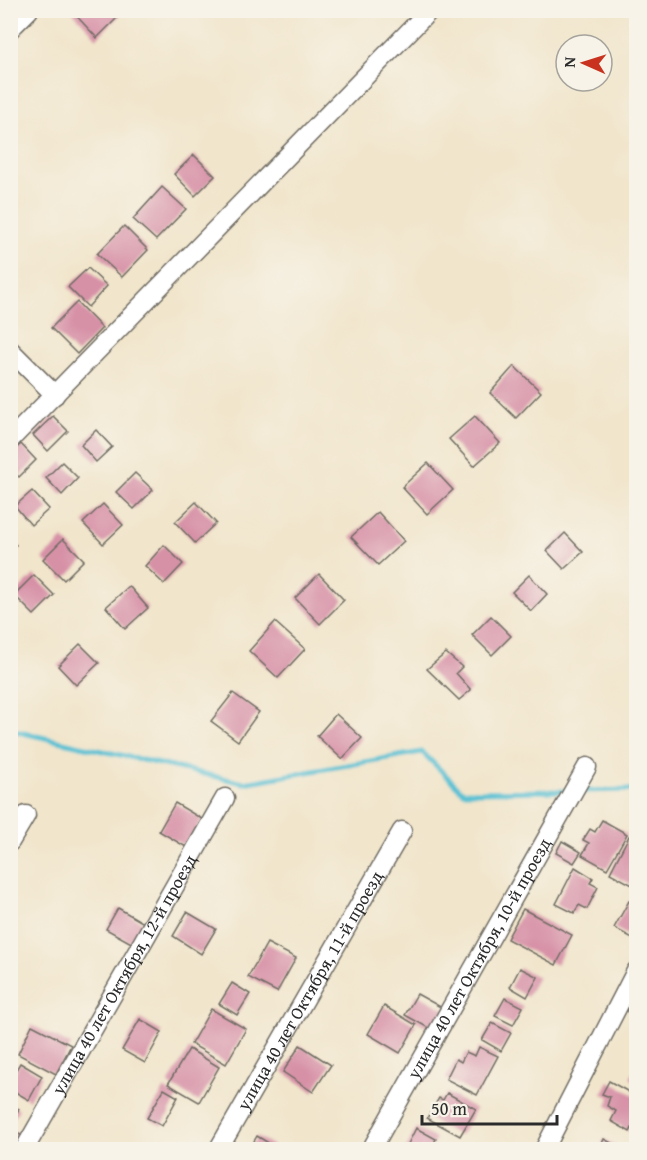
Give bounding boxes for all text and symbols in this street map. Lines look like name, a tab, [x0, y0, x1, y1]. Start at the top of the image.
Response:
north arrow	[554, 33, 614, 93]
text: N	[557, 56, 581, 68]
street label: улица 40 лет Октября, 10-й проезд	[399, 832, 558, 1084]
street label: улица 40 лет Октября, 12-й проезд	[44, 849, 203, 1100]
street label: улица 40 лет Октября, 11-й проезд	[229, 865, 389, 1116]
scale bar	[422, 1088, 557, 1126]
text: 50 m	[431, 1095, 467, 1122]

